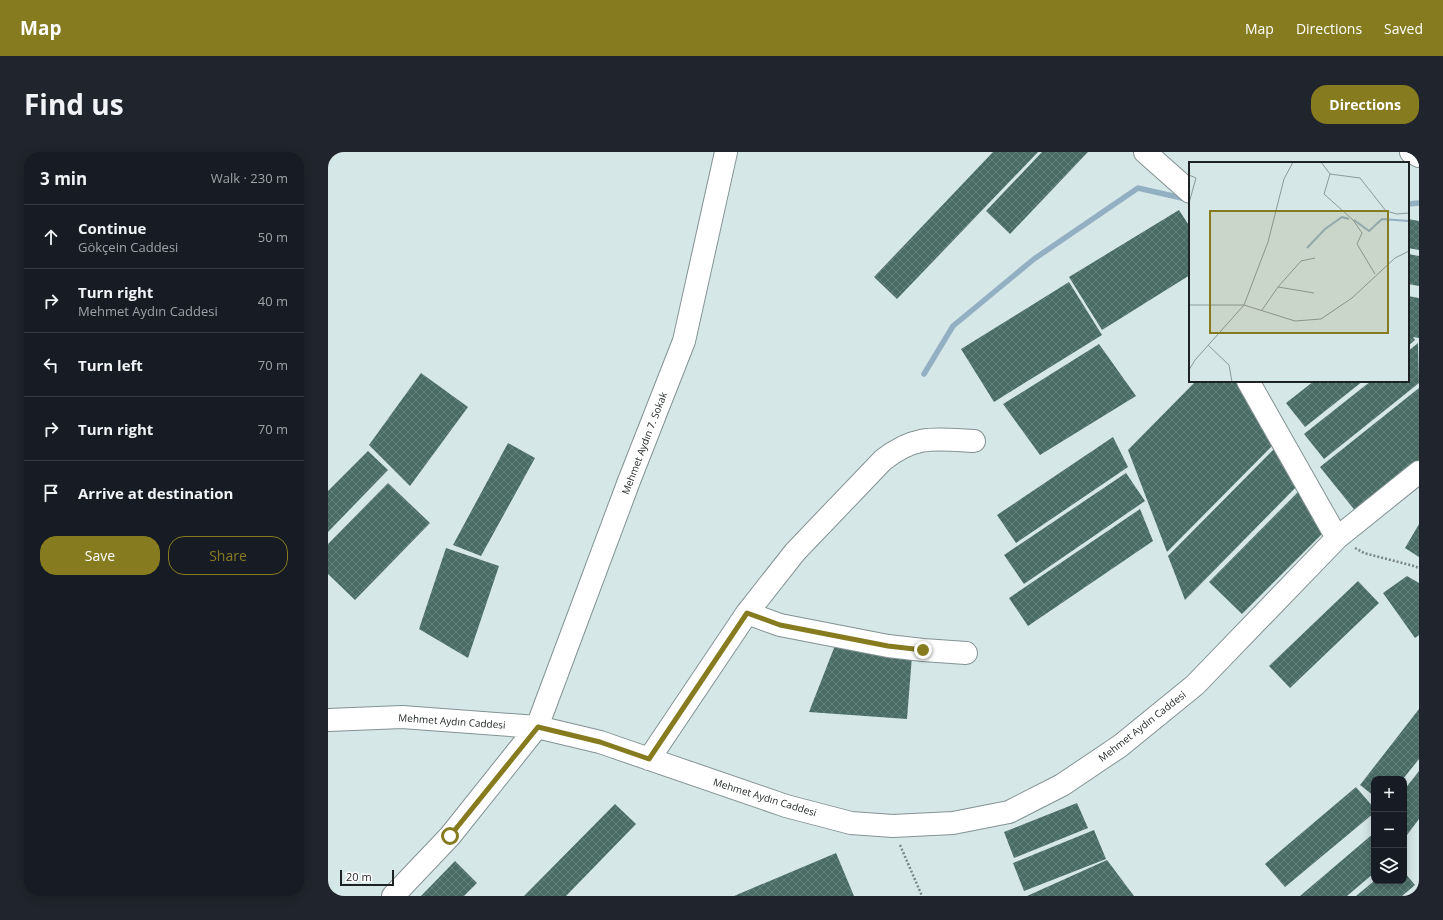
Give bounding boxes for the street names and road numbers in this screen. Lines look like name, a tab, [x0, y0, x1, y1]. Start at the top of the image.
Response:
street label: Mehmet Aydın 7. Sokak	[618, 389, 670, 496]
street label: Mehmet Aydın Caddesi	[1095, 687, 1189, 765]
street label: Mehmet Aydın Caddesi	[398, 710, 506, 732]
street label: Mehmet Aydın Caddesi	[712, 775, 818, 819]

